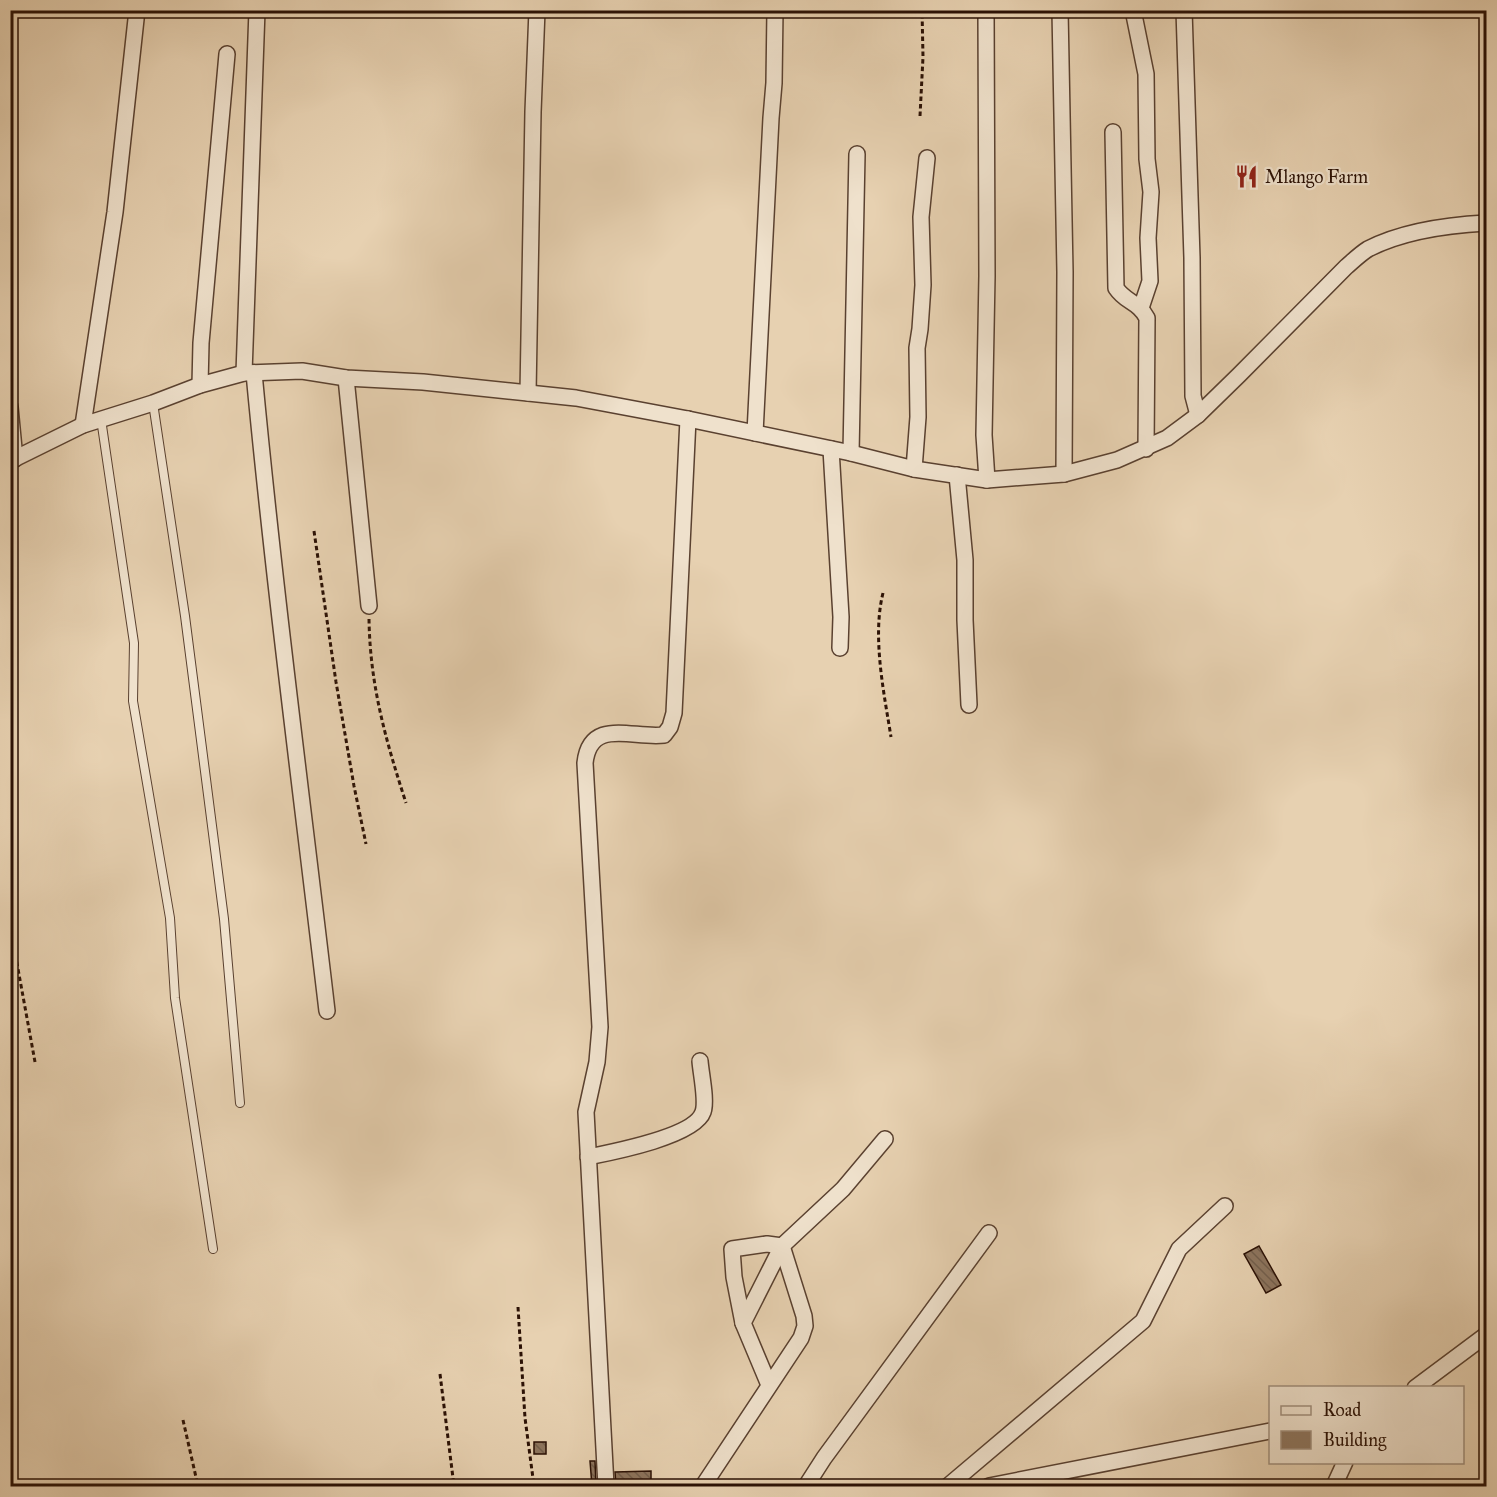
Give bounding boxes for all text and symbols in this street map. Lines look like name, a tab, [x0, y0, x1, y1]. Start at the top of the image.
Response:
restaurant icon: Mlango Farm	[1234, 164, 1260, 190]
place label: Mlango Farm	[1265, 166, 1368, 189]
legend	[1269, 1386, 1464, 1464]
text: Road	[1323, 1399, 1361, 1421]
text: Building	[1323, 1429, 1387, 1452]

